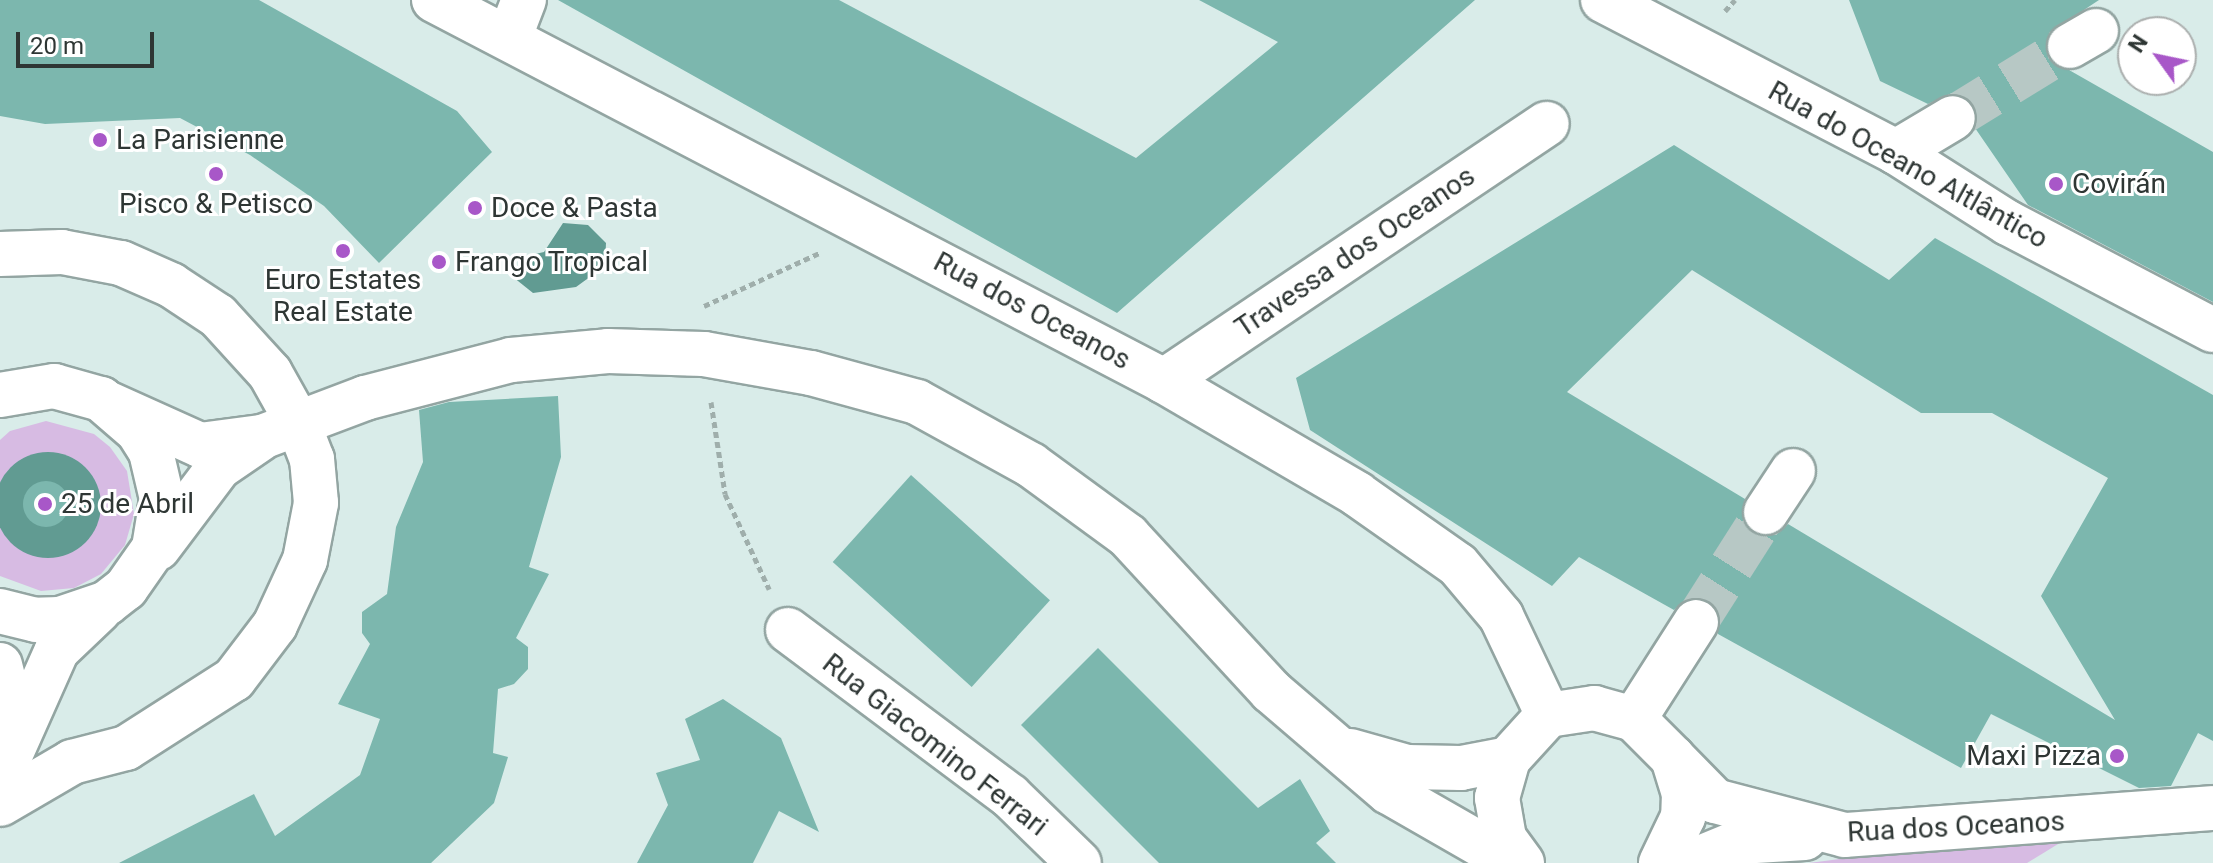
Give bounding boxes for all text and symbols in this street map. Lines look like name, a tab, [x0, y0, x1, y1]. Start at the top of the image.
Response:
scale bar	[20, 16, 158, 66]
north arrow	[2117, 16, 2197, 96]
text: N	[2123, 30, 2153, 57]
text: 20 m	[30, 32, 84, 60]
street label: Rua do Oceano Altlântico	[1762, 74, 2054, 256]
place label: La Parisienne	[116, 123, 284, 157]
marker: La Parisienne	[91, 131, 109, 149]
street label: Travessa dos Oceanos	[1229, 159, 1481, 345]
marker: Pisco & Petisco	[207, 165, 225, 183]
place label: Covirán	[2072, 167, 2166, 201]
marker: Covirán	[2047, 175, 2065, 193]
place label: Pisco & Petisco	[119, 187, 313, 221]
place label: Doce & Pasta	[491, 191, 658, 225]
marker: Doce & Pasta	[466, 199, 484, 217]
marker: Euro Estates Real Estate	[334, 242, 352, 260]
place label: Frango Tropical	[455, 245, 648, 279]
street label: Rua dos Oceanos	[928, 245, 1136, 377]
marker: Frango Tropical	[430, 253, 448, 271]
place label: Euro Estates Real Estate	[265, 263, 421, 329]
place label: 25 de Abril	[61, 487, 194, 521]
marker: 25 de Abril	[36, 495, 54, 513]
street label: Rua Giacomino Ferrari	[816, 647, 1054, 843]
place label: Maxi Pizza	[1966, 739, 2101, 773]
marker: Maxi Pizza	[2108, 747, 2126, 765]
street label: Rua dos Oceanos	[1846, 805, 2066, 849]

